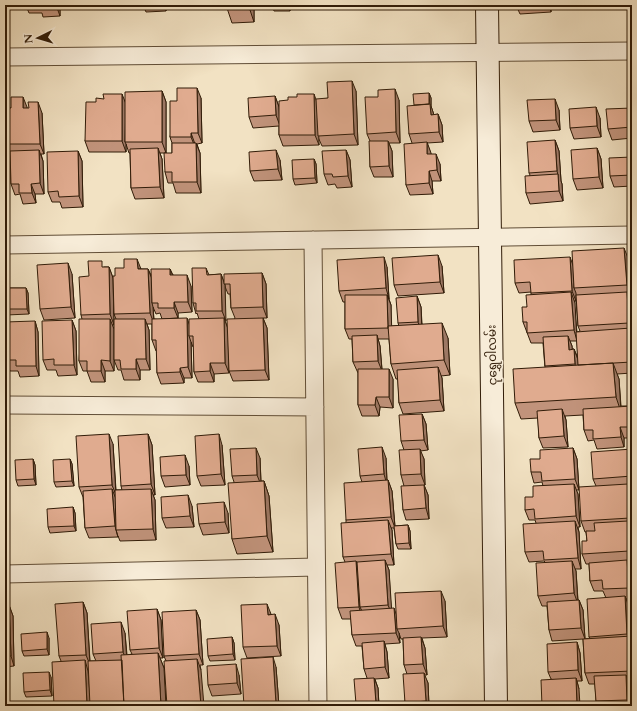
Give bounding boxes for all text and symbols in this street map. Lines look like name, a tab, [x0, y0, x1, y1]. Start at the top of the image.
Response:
north arrow	[18, 18, 58, 58]
text: N	[21, 33, 36, 44]
street label: ငုရွှေဝါလမ်း	[482, 325, 503, 385]

